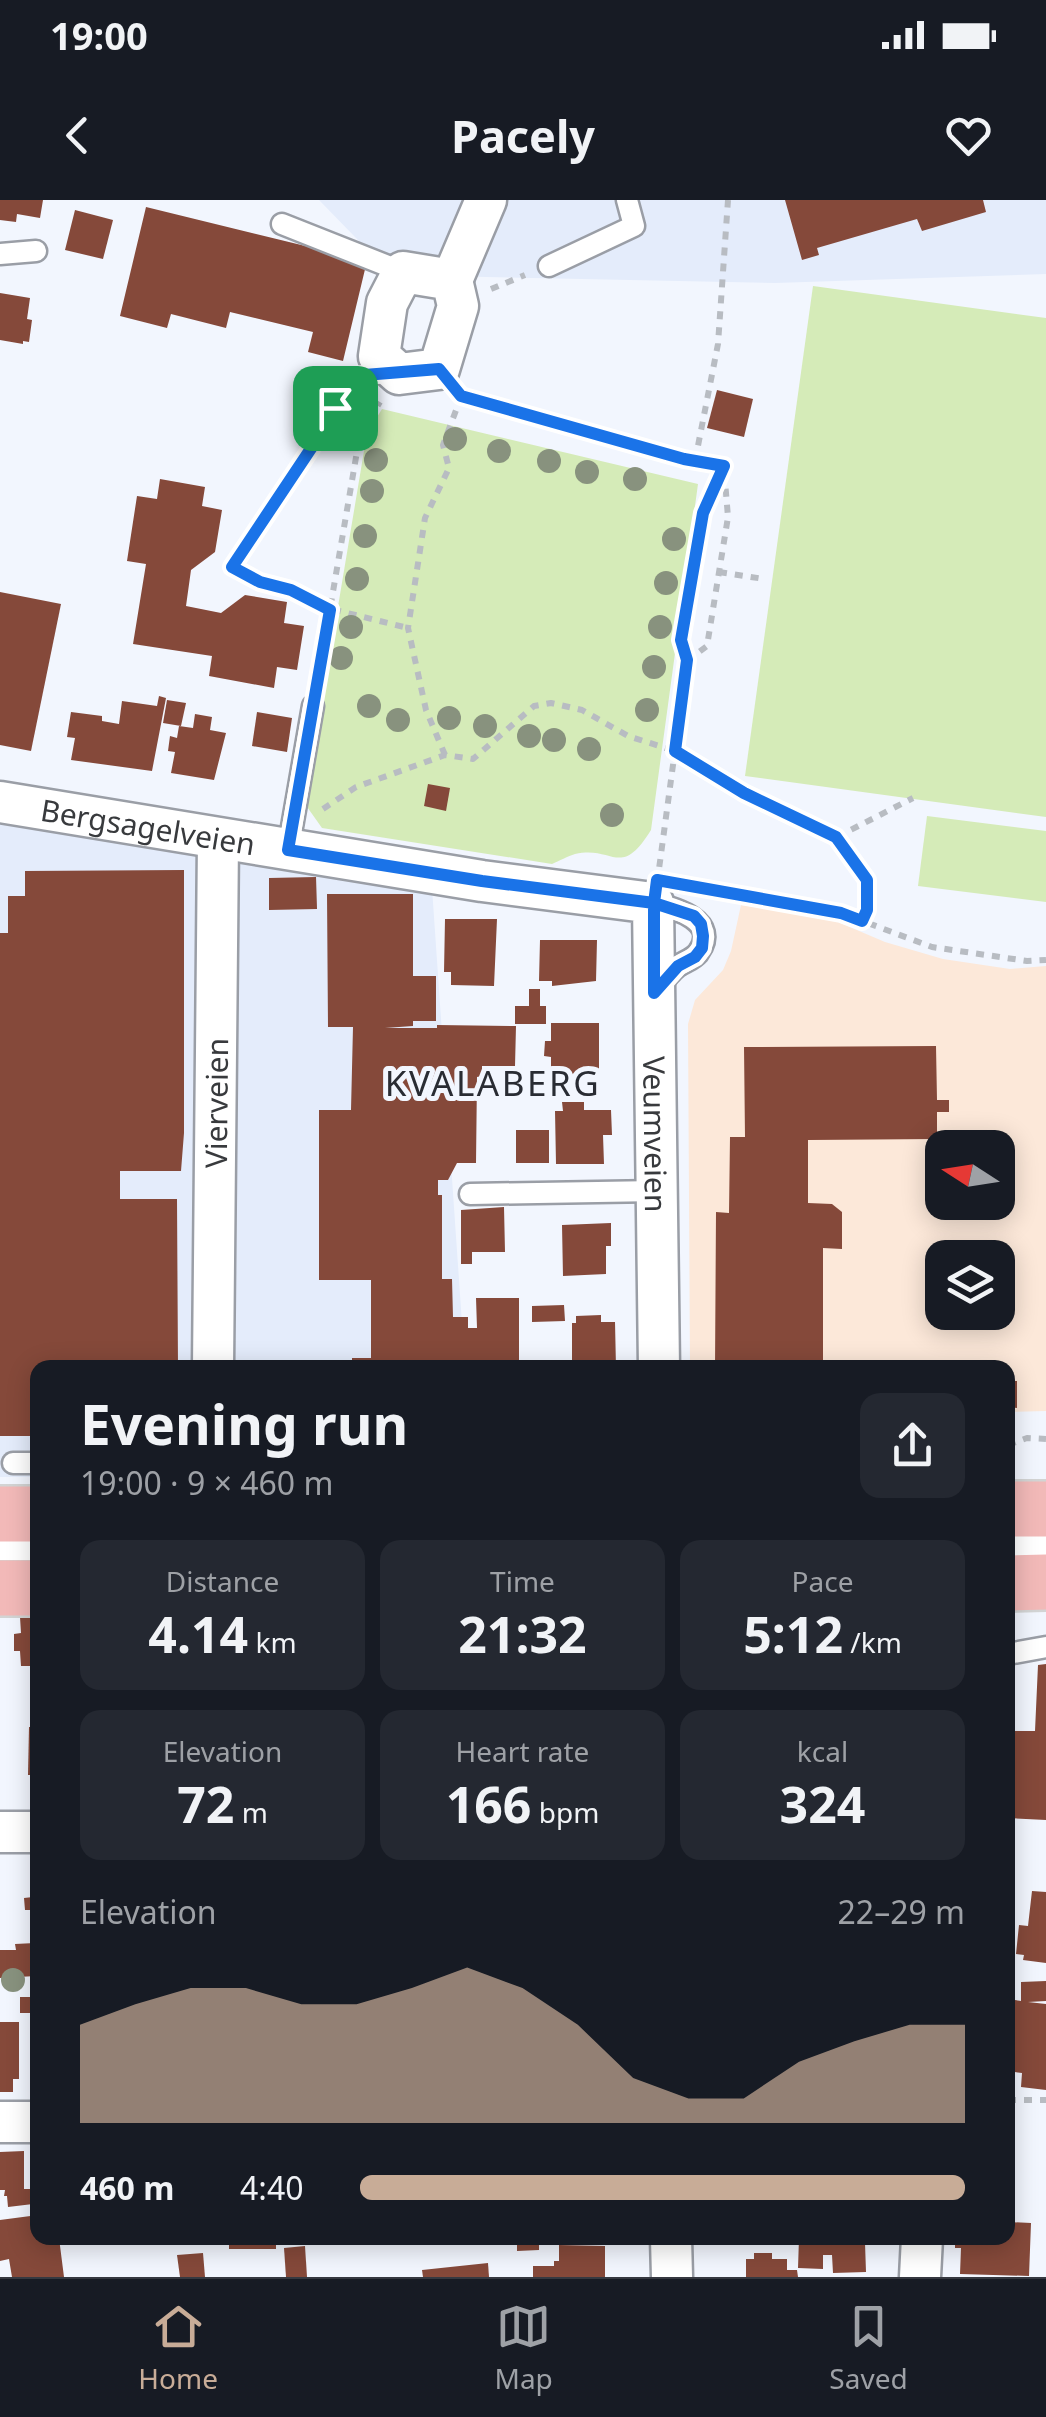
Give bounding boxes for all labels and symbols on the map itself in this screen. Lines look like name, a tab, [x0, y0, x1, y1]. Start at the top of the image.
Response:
pin	[293, 366, 378, 451]
street label: Bergsagelveien	[38, 789, 258, 864]
street label: Vierveien	[194, 1038, 237, 1168]
street label: Veumveien	[634, 1056, 677, 1213]
district label: KVALABERG	[385, 1059, 601, 1106]
north arrow	[925, 1130, 1015, 1220]

